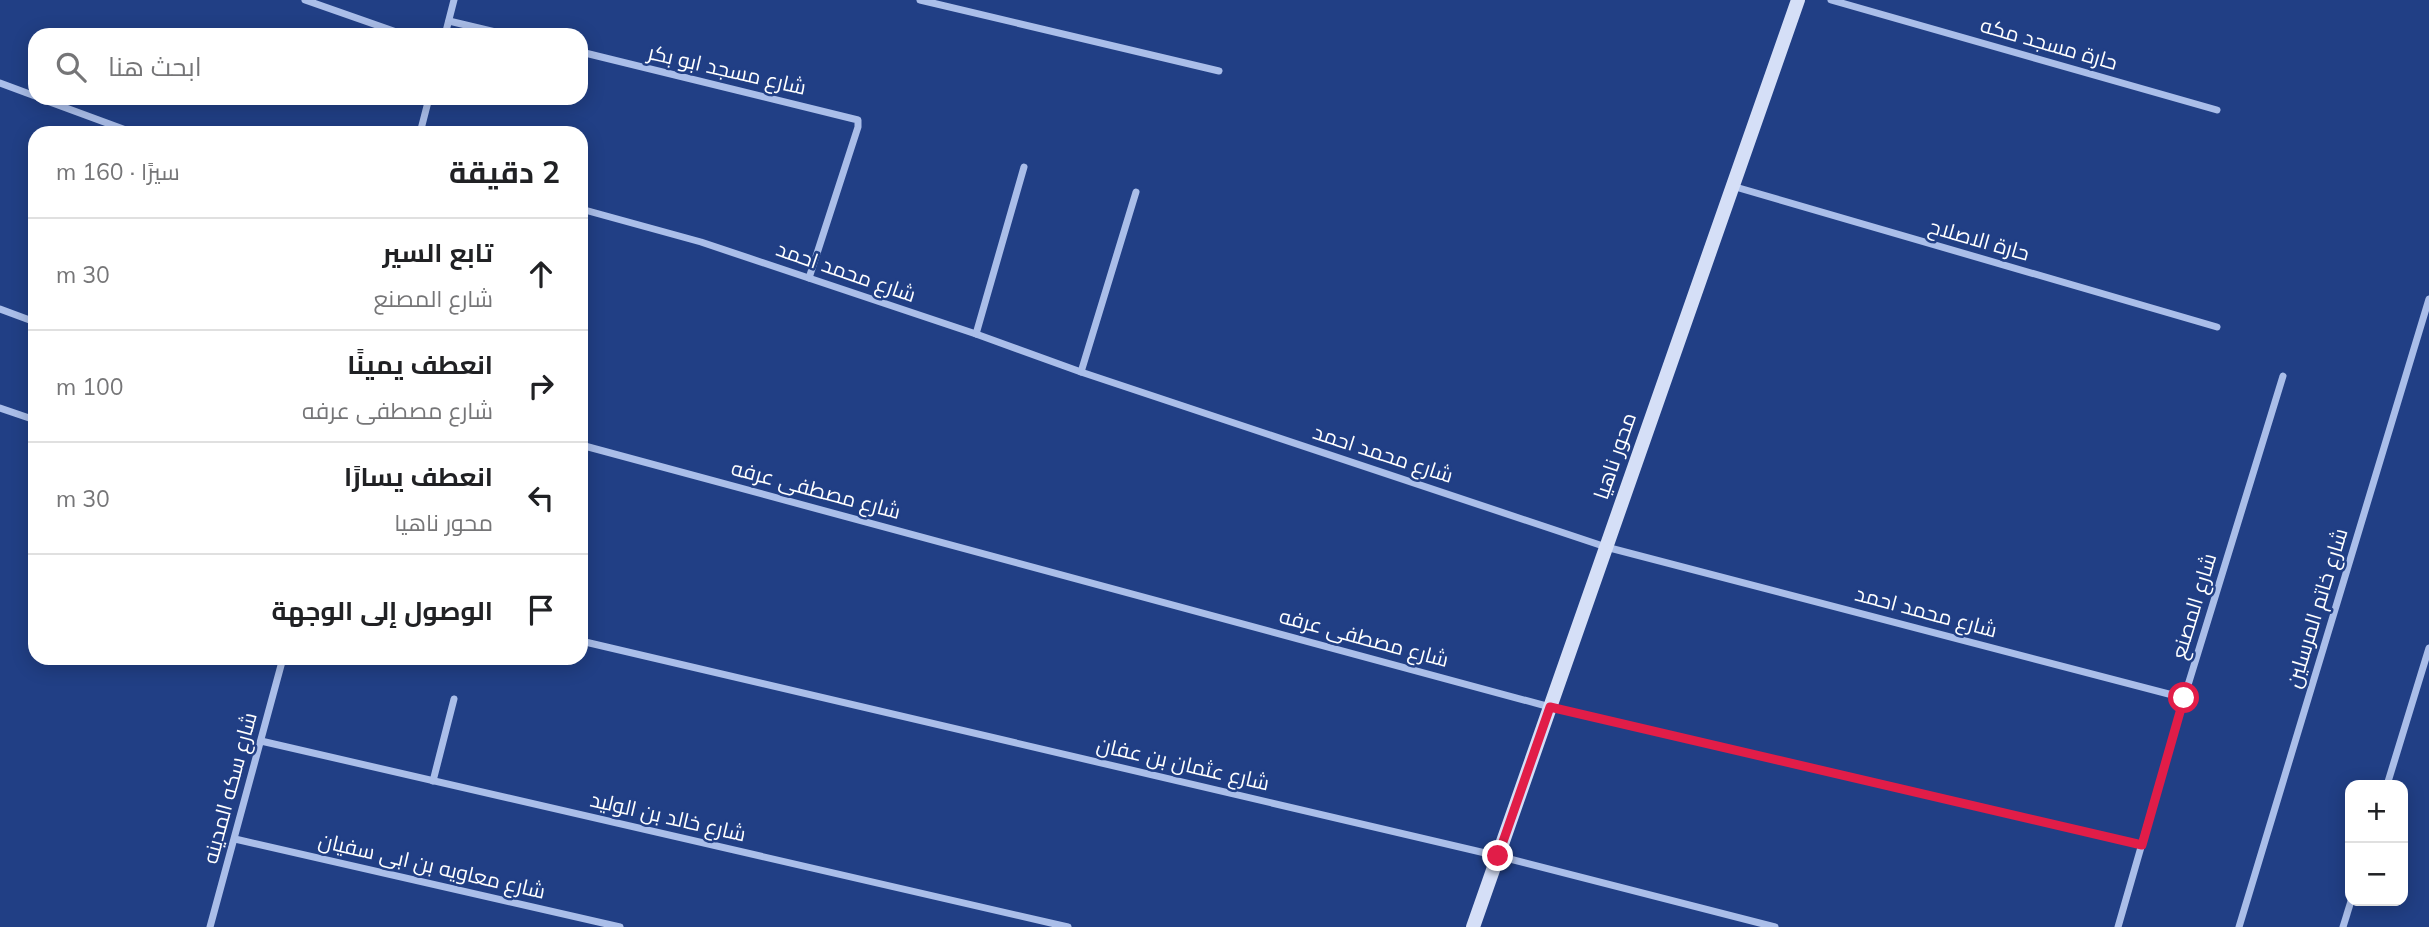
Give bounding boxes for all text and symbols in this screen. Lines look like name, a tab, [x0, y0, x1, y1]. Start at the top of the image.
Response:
street label: حارة مسجد مكه	[1978, 11, 2121, 75]
search box	[28, 28, 588, 105]
street label: شارع مسجد ابو بكر	[644, 38, 809, 102]
icon: search	[52, 48, 90, 86]
text: ابحث هنا	[108, 50, 202, 83]
text: 2 دقيقة	[449, 153, 560, 191]
text: سيرًا · 160 m	[56, 157, 180, 186]
street label: حارة الاصلاح	[1925, 212, 2033, 268]
street label: شارع محمد احمد	[772, 235, 920, 309]
text: تابع السير	[382, 236, 493, 269]
icon: ahead	[522, 255, 560, 293]
text: 30 m	[56, 260, 110, 289]
text: شارع المصنع	[374, 284, 493, 313]
text: انعطف يمينًا	[347, 348, 493, 381]
icon: right	[522, 367, 560, 405]
text: 100 m	[56, 372, 124, 401]
text: شارع مصطفى عرفه	[302, 396, 493, 425]
street label: محور ناهيا	[1587, 409, 1641, 503]
street label: شارع محمد احمد	[1309, 418, 1457, 490]
street label: شارع مصطفى عرفه	[728, 454, 904, 526]
text: انعطف يسارًا	[344, 460, 493, 493]
icon: left	[522, 479, 560, 517]
text: 30 m	[56, 484, 110, 513]
text: محور ناهيا	[394, 508, 493, 537]
street label: شارع خاتم المرسلين	[2279, 525, 2355, 691]
street label: شارع المصنع	[2165, 550, 2223, 662]
street label: شارع محمد احمد	[1852, 580, 2000, 644]
icon: arrive	[522, 591, 560, 629]
text: الوصول إلى الوجهة	[272, 594, 493, 627]
street label: شارع مصطفى عرفه	[1276, 602, 1452, 674]
route start	[2168, 682, 2199, 713]
street label: شارع سكه المدينه	[196, 709, 264, 867]
street label: شارع عثمان بن عفان	[1094, 731, 1272, 797]
map controls	[2345, 780, 2408, 906]
button: +	[2345, 780, 2408, 843]
street label: شارع خالد بن الوليد	[587, 785, 749, 849]
street label: شارع معاويه بن ابى سفيان	[316, 826, 548, 906]
route end	[1482, 840, 1513, 871]
button: −	[2345, 843, 2408, 906]

